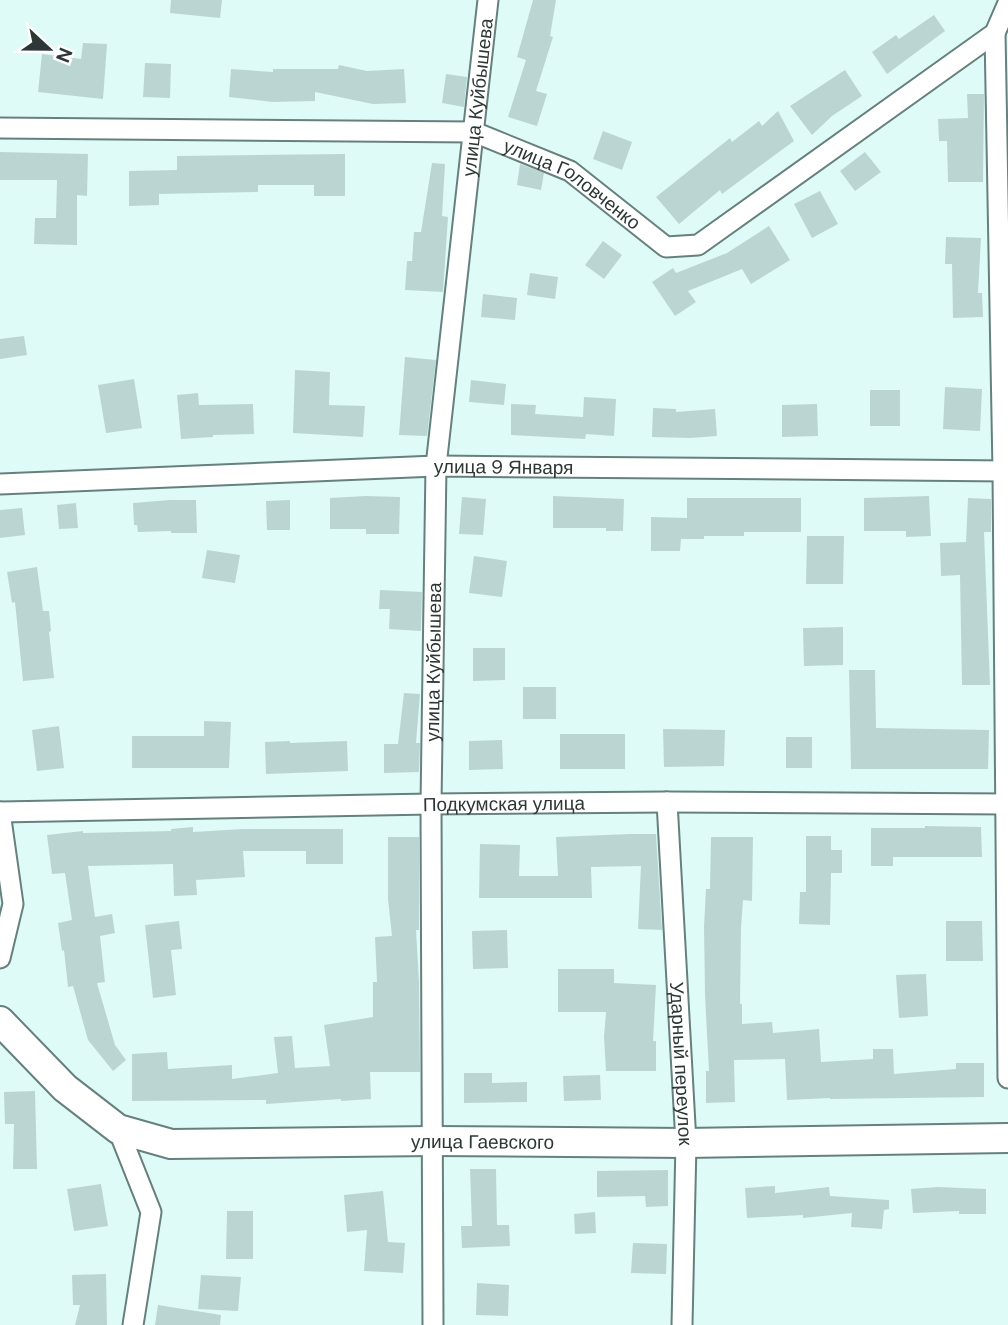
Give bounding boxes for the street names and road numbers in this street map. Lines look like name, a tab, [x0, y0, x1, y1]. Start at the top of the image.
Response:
street label: улица Куйбышева	[456, 16, 498, 178]
street label: улица Головченко	[500, 133, 646, 235]
street label: улица 9 Января	[434, 453, 574, 480]
street label: улица Куйбышева	[419, 582, 447, 742]
street label: Подкумская улица	[423, 790, 586, 817]
street label: Ударный переулок	[665, 981, 699, 1147]
street label: улица Гаевского	[411, 1128, 554, 1154]

